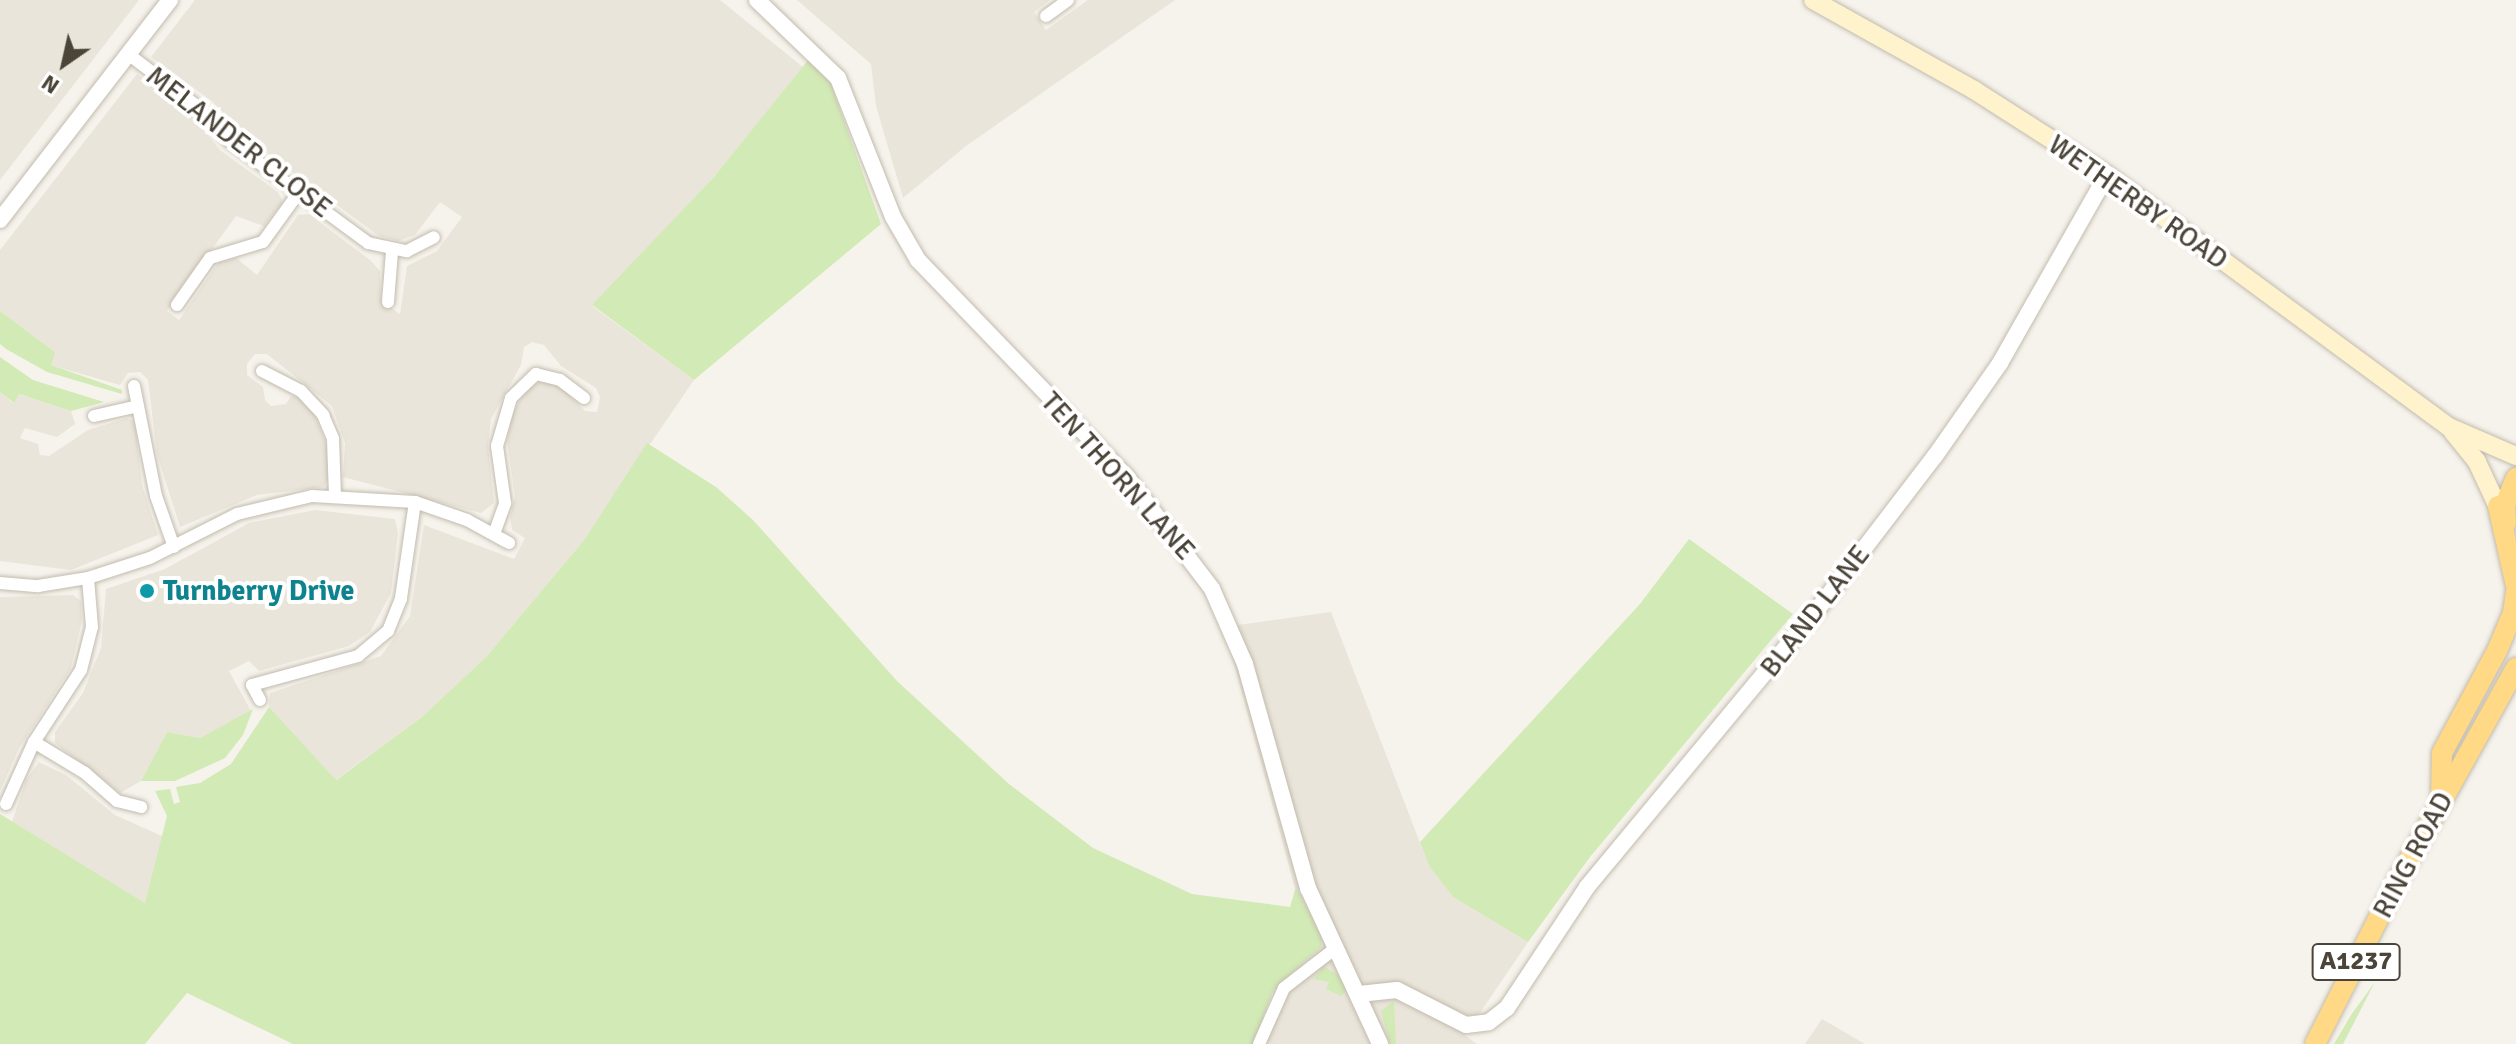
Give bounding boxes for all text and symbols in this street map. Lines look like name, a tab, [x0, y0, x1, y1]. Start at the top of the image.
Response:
north arrow	[24, 24, 104, 104]
street label: MELANDER CLOSE	[139, 59, 339, 225]
text: N	[36, 69, 64, 100]
street label: WETHERBY ROAD	[2042, 128, 2234, 276]
street label: TEN THORN LANE	[1034, 385, 1202, 567]
street label: BLAND LANE	[1753, 538, 1877, 684]
place label: Turnberry Drive	[163, 574, 354, 608]
marker: Turnberry Drive	[138, 582, 156, 600]
street label: RING ROAD	[2366, 786, 2460, 924]
road number: A1237	[2310, 940, 2402, 984]

